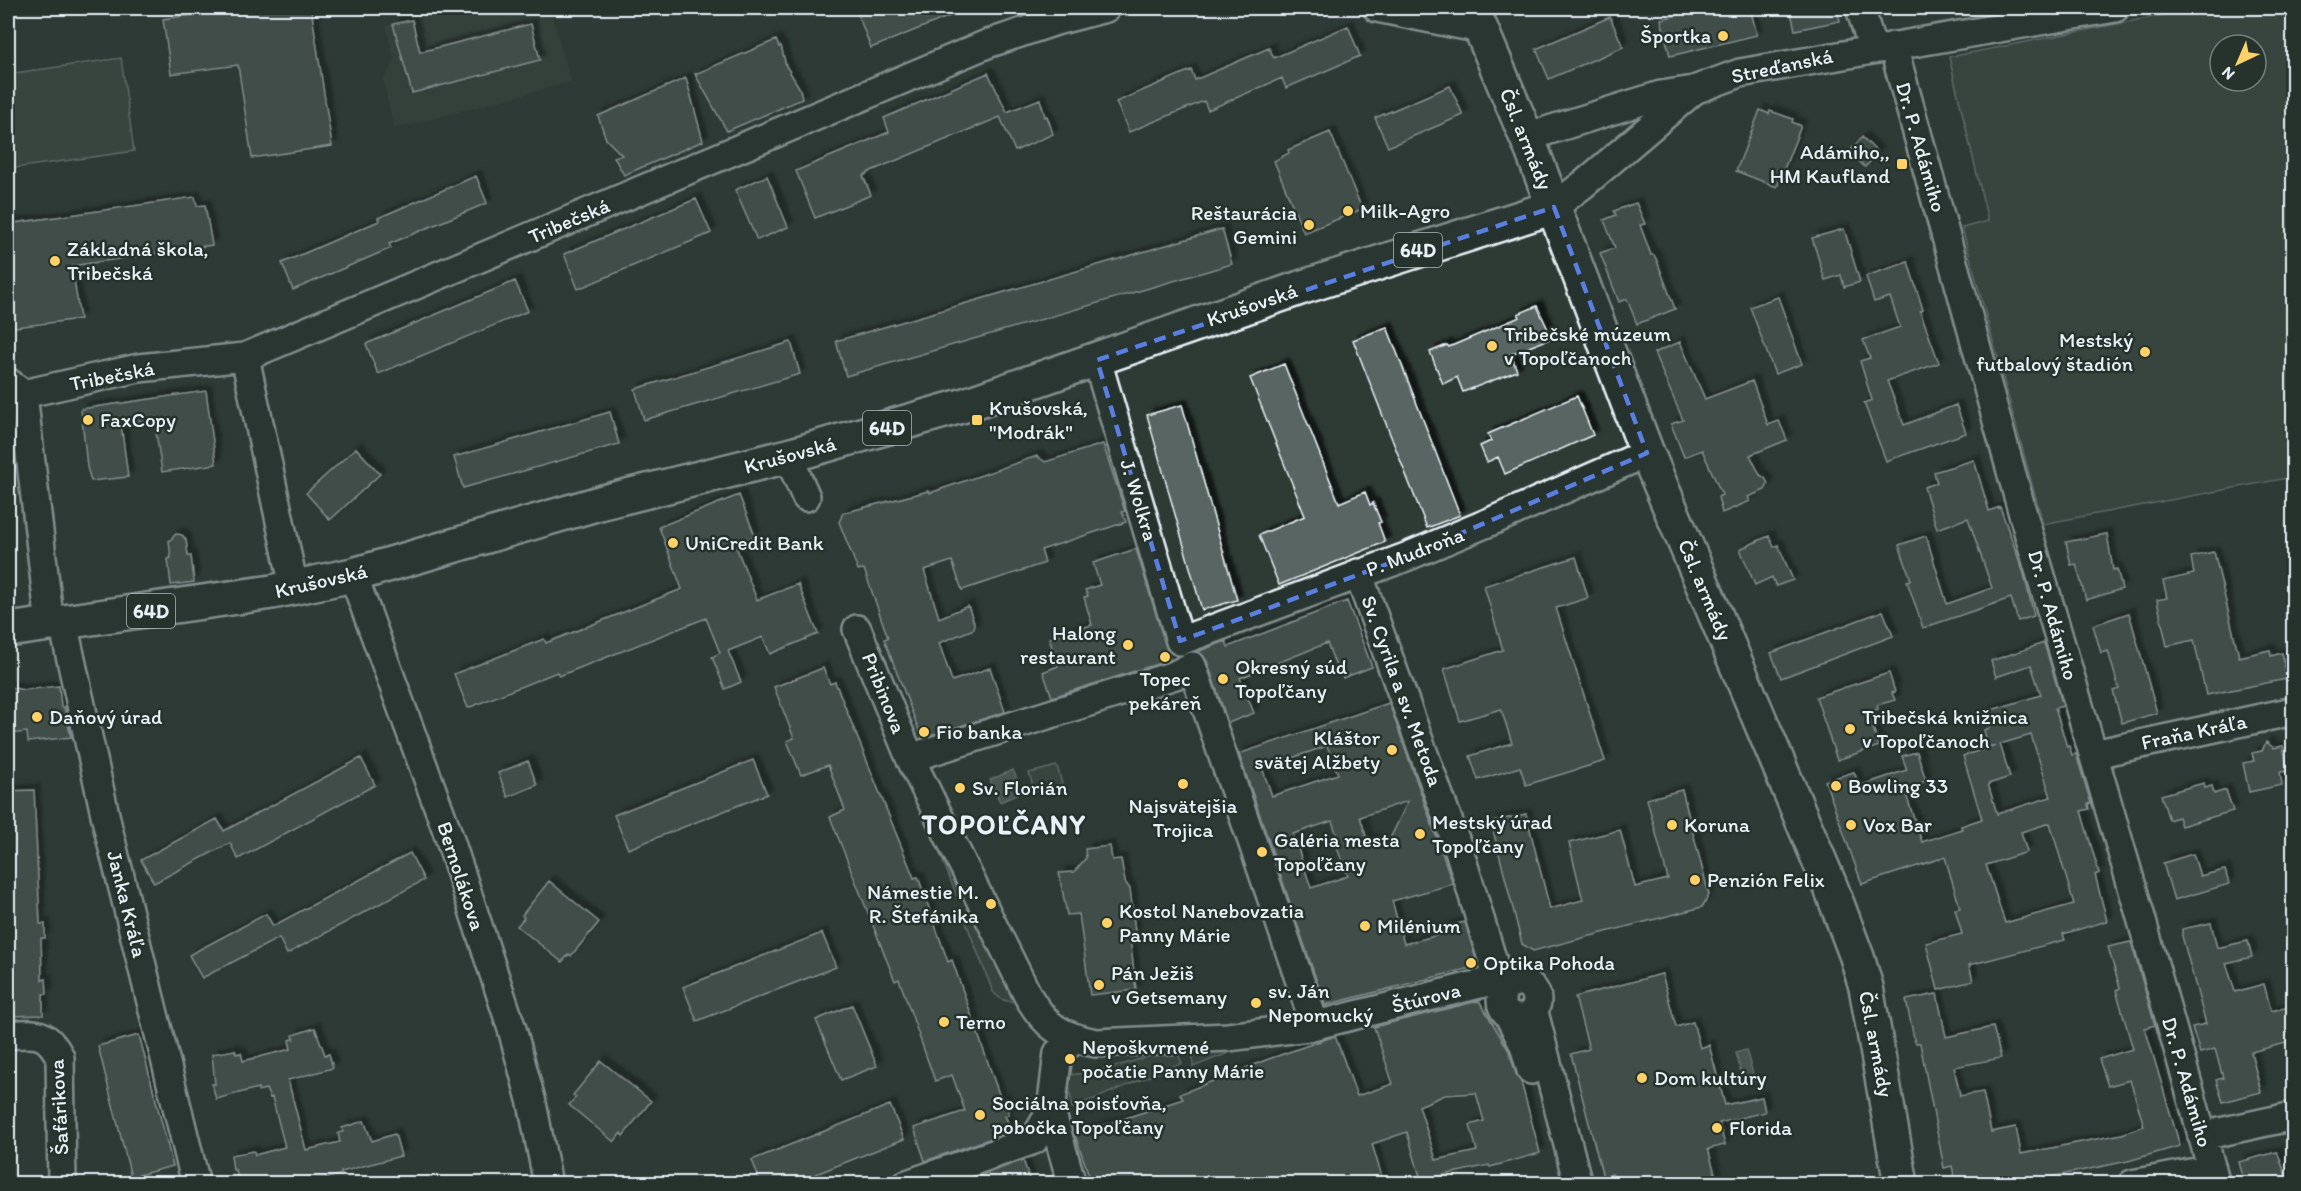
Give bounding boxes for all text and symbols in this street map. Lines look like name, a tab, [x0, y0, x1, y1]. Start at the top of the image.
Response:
place label: Športka	[1640, 23, 1711, 48]
marker: Športka	[1716, 29, 1730, 43]
north arrow	[2208, 33, 2268, 93]
street label: Streďanská	[1729, 43, 1835, 88]
text: N	[2217, 63, 2238, 84]
street label: Dr. P. Adámiho	[1891, 79, 1952, 215]
street label: Čsl. armády	[1495, 84, 1558, 193]
place label: Adámiho,, HM Kaufland	[1770, 139, 1890, 188]
marker: Adámiho,, HM Kaufland	[1895, 157, 1909, 171]
street label: Tribečská	[524, 192, 613, 249]
place label: Milk-Agro	[1360, 198, 1450, 223]
place label: Reštaurácia Gemini	[1191, 200, 1297, 249]
marker: Milk-Agro	[1341, 204, 1355, 218]
marker: Reštaurácia Gemini	[1302, 218, 1316, 232]
road number: 64D	[1394, 233, 1442, 267]
place label: Základná škola, Tribečská	[67, 236, 209, 285]
marker: Základná škola, Tribečská	[48, 254, 62, 268]
street label: Krušovská	[1203, 277, 1300, 332]
place label: Tribečské múzeum v Topoľčanoch	[1504, 321, 1672, 370]
place label: Mestský futbalový štadión	[1976, 327, 2133, 376]
marker: Tribečské múzeum v Topoľčanoch	[1485, 339, 1499, 353]
marker: Mestský futbalový štadión	[2138, 345, 2152, 359]
street label: Tribečská	[67, 355, 157, 396]
place label: Krušovská, "Modrák"	[989, 395, 1088, 444]
place label: FaxCopy	[100, 407, 176, 432]
road number: 64D	[863, 411, 911, 445]
marker: FaxCopy	[81, 413, 95, 427]
marker: Krušovská, "Modrák"	[970, 413, 984, 427]
street label: Krušovská	[741, 430, 839, 479]
street label: J. Wolkra	[1115, 456, 1164, 544]
street label: P. Mudroňa	[1362, 521, 1468, 582]
place label: UniCredit Bank	[685, 530, 824, 555]
street label: Čsl. armády	[1673, 535, 1738, 644]
marker: UniCredit Bank	[666, 536, 680, 550]
street label: Dr. P. Adámiho	[2023, 547, 2084, 683]
street label: Krušovská	[272, 558, 370, 603]
street label: Sv. Cyrila a sv. Metoda	[1356, 592, 1449, 790]
road number: 64D	[127, 594, 175, 628]
place label: Halong restaurant	[1020, 620, 1116, 669]
marker: Halong restaurant	[1121, 638, 1135, 652]
street label: Pribinova	[857, 649, 912, 737]
marker: Topec pekáreň	[1158, 650, 1172, 664]
place label: Okresný súd Topoľčany	[1235, 654, 1348, 703]
place label: Topec pekáreň	[1129, 666, 1202, 715]
marker: Okresný súd Topoľčany	[1216, 672, 1230, 686]
place label: Daňový úrad	[49, 704, 163, 729]
place label: Tribečská knižnica v Topoľčanoch	[1862, 704, 2028, 753]
street label: Fraňa Kráľa	[2139, 708, 2249, 755]
marker: Daňový úrad	[30, 710, 44, 724]
place label: Fio banka	[936, 719, 1022, 744]
marker: Tribečská knižnica v Topoľčanoch	[1843, 722, 1857, 736]
marker: Fio banka	[917, 725, 931, 739]
place label: Kláštor svätej Alžbety	[1254, 725, 1381, 774]
marker: Kláštor svätej Alžbety	[1385, 743, 1399, 757]
place label: Bowling 33	[1848, 773, 1948, 798]
place label: Sv. Florián	[972, 775, 1068, 800]
marker: Najsvätejšia Trojica	[1176, 777, 1190, 791]
marker: Bowling 33	[1829, 779, 1843, 793]
marker: Sv. Florián	[953, 781, 967, 795]
place label: Najsvätejšia Trojica	[1129, 793, 1237, 842]
district label: TOPOĽČANY	[921, 808, 1086, 841]
place label: Mestský úrad Topoľčany	[1432, 809, 1553, 858]
place label: Koruna	[1684, 812, 1750, 837]
place label: Vox Bar	[1863, 812, 1932, 837]
street label: Bernolákova	[432, 818, 491, 933]
marker: Koruna	[1665, 818, 1679, 832]
marker: Vox Bar	[1844, 818, 1858, 832]
place label: Galéria mesta Topoľčany	[1274, 827, 1400, 876]
marker: Mestský úrad Topoľčany	[1413, 827, 1427, 841]
marker: Galéria mesta Topoľčany	[1255, 845, 1269, 859]
street label: Janka Kráľa	[102, 848, 153, 960]
place label: Penzión Felix	[1707, 867, 1825, 892]
marker: Penzión Felix	[1688, 873, 1702, 887]
place label: Námestie M. R. Štefánika	[867, 879, 979, 928]
marker: Námestie M. R. Štefánika	[984, 897, 998, 911]
place label: Kostol Nanebovzatia Panny Márie	[1119, 898, 1304, 947]
place label: Milénium	[1377, 913, 1461, 938]
marker: Kostol Nanebovzatia Panny Márie	[1100, 916, 1114, 930]
marker: Milénium	[1358, 919, 1372, 933]
place label: Optika Pohoda	[1483, 950, 1615, 975]
marker: Optika Pohoda	[1464, 956, 1478, 970]
place label: Pán Ježiš v Getsemany	[1111, 960, 1227, 1009]
street label: Štúrova	[1389, 977, 1463, 1018]
marker: Pán Ježiš v Getsemany	[1092, 978, 1106, 992]
place label: sv. Ján Nepomucký	[1268, 978, 1373, 1027]
street label: Čsl. armády	[1854, 989, 1899, 1099]
marker: sv. Ján Nepomucký	[1249, 996, 1263, 1010]
place label: Terno	[956, 1009, 1006, 1034]
street label: Dr. P. Adámiho	[2157, 1014, 2218, 1150]
marker: Terno	[937, 1015, 951, 1029]
place label: Nepoškvrnené počatie Panny Márie	[1082, 1034, 1264, 1083]
marker: Nepoškvrnené počatie Panny Márie	[1063, 1052, 1077, 1066]
street label: Šafárikova	[43, 1058, 74, 1156]
place label: Dom kultúry	[1654, 1065, 1767, 1090]
marker: Dom kultúry	[1635, 1071, 1649, 1085]
place label: Sociálna poisťovňa, pobočka Topoľčany	[992, 1090, 1167, 1139]
marker: Sociálna poisťovňa, pobočka Topoľčany	[973, 1108, 987, 1122]
place label: Florida	[1729, 1115, 1792, 1140]
marker: Florida	[1710, 1121, 1724, 1135]

